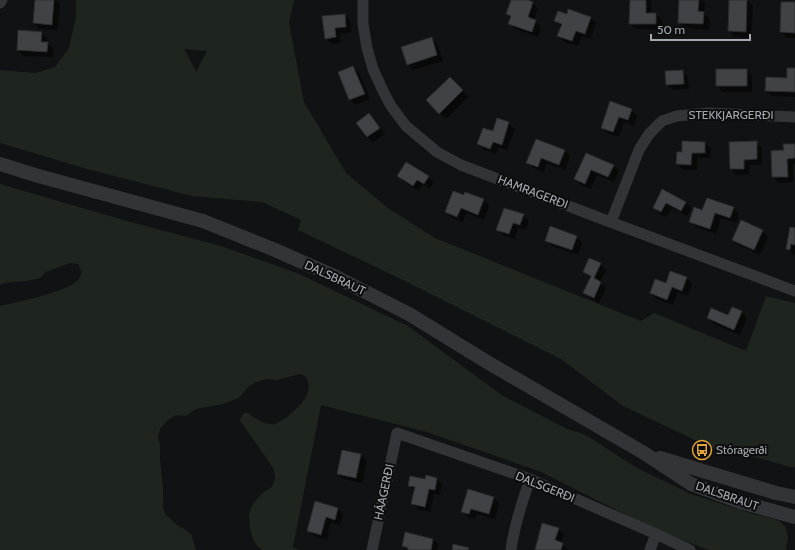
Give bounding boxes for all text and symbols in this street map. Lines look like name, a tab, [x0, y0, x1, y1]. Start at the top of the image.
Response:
scale bar	[651, 16, 750, 42]
text: 50 m	[657, 22, 685, 37]
street label: STEKKJARGERÐI	[688, 107, 774, 122]
street label: HAMRAGERÐI	[496, 171, 570, 212]
street label: DALSBRAUT	[302, 257, 369, 298]
bus stop icon: Stóragerði	[691, 439, 713, 461]
place label: Stóragerði	[716, 442, 767, 457]
street label: HÁAGERÐI	[370, 463, 397, 521]
street label: DALSGERÐI	[513, 468, 577, 505]
street label: DALSBRAUT	[694, 478, 761, 514]

